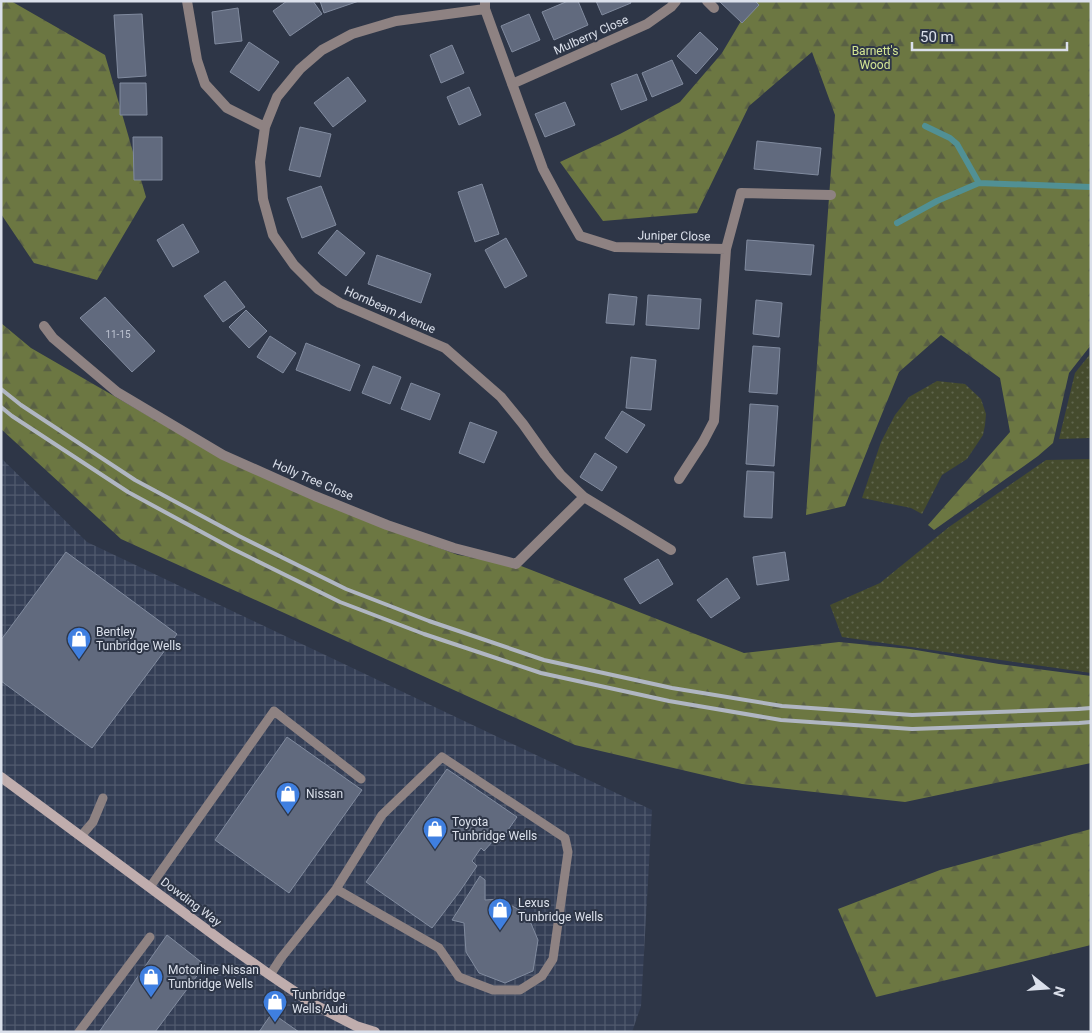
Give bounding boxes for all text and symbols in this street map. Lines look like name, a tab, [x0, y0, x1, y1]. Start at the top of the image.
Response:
street label: Mulberry Close	[552, 12, 630, 58]
scale bar	[912, 20, 1067, 52]
text: 50 m	[920, 28, 954, 46]
park label: Barnett's Wood	[852, 44, 898, 72]
street label: Juniper Close	[637, 228, 711, 244]
street label: Hornbeam Avenue	[342, 284, 438, 336]
house number: 11-15	[105, 329, 131, 340]
street label: Holly Tree Close	[271, 457, 355, 503]
place label: Bentley Tunbridge Wells	[96, 625, 181, 653]
shop icon: Bentley Tunbridge Wells	[66, 626, 92, 660]
shop icon: Nissan	[275, 781, 301, 815]
place label: Nissan	[306, 787, 343, 801]
place label: Toyota Tunbridge Wells	[452, 815, 537, 843]
shop icon: Toyota Tunbridge Wells	[422, 816, 448, 850]
street label: Dowding Way	[158, 875, 224, 930]
place label: Lexus Tunbridge Wells	[518, 896, 603, 924]
shop icon: Lexus Tunbridge Wells	[487, 897, 513, 931]
place label: Motorline Nissan Tunbridge Wells	[168, 963, 259, 991]
north arrow	[1022, 963, 1072, 1013]
shop icon: Motorline Nissan Tunbridge Wells	[138, 964, 164, 998]
text: N	[1050, 985, 1069, 999]
place label: Tunbridge Wells Audi	[292, 988, 348, 1016]
shop icon: Tunbridge Wells Audi	[262, 989, 288, 1023]

